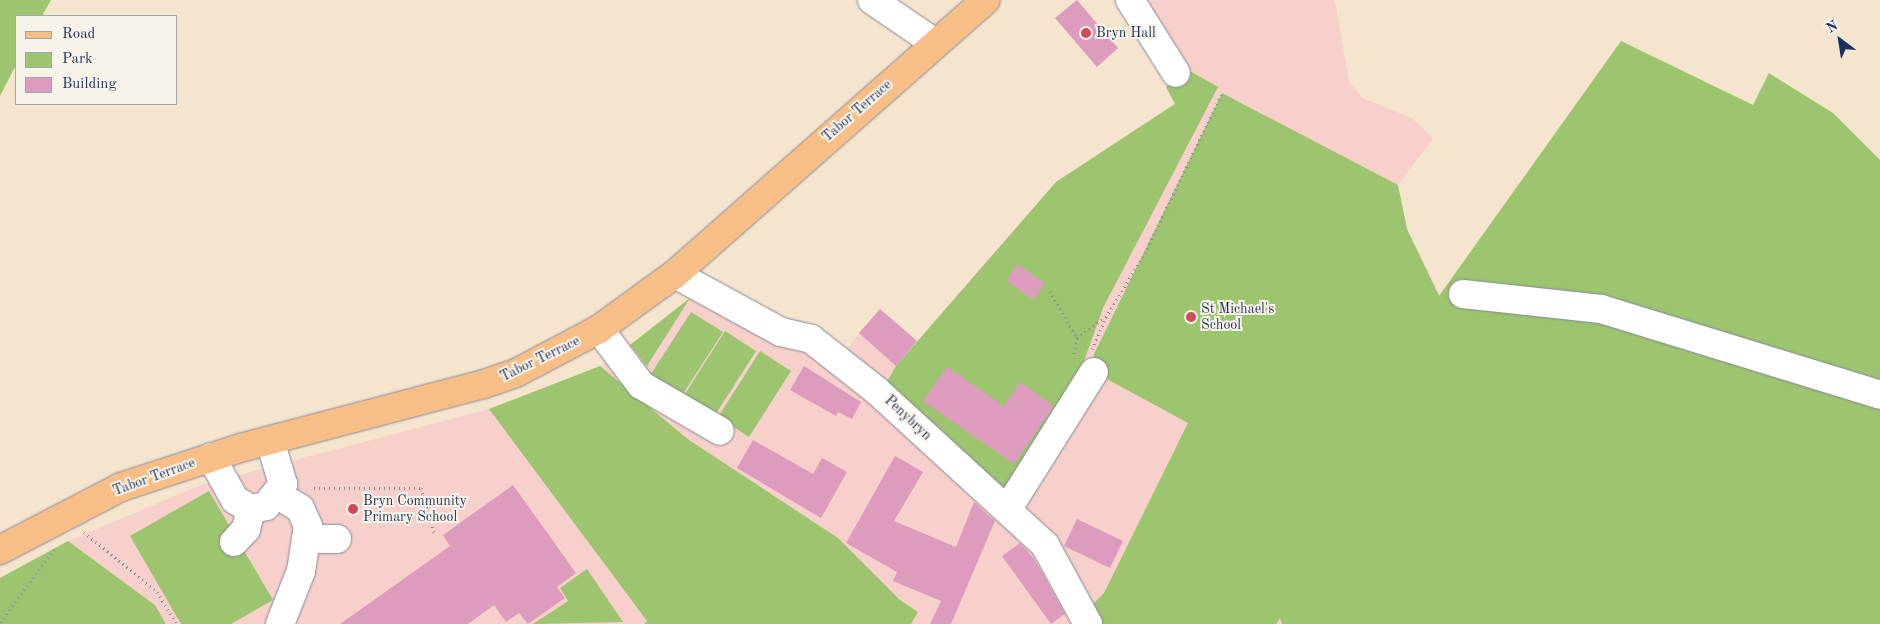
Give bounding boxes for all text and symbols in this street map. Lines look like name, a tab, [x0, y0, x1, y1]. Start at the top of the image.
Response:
legend	[15, 15, 178, 105]
north arrow	[1815, 15, 1865, 65]
text: N	[1824, 18, 1840, 36]
place label: Bryn Hall	[1096, 25, 1156, 41]
text: Road	[62, 27, 95, 42]
marker: Bryn Hall	[1080, 27, 1092, 39]
text: Park	[62, 52, 93, 67]
street label: Tabor Terrace	[819, 76, 895, 146]
text: Building	[62, 77, 117, 92]
place label: St Michael's School	[1201, 301, 1274, 334]
marker: St Michael's School	[1185, 311, 1197, 323]
street label: Tabor Terrace	[497, 333, 583, 385]
street label: Penybryn	[881, 392, 935, 444]
street label: Tabor Terrace	[111, 454, 197, 500]
place label: Bryn Community Primary School	[363, 493, 467, 526]
marker: Bryn Community Primary School	[347, 503, 359, 515]

